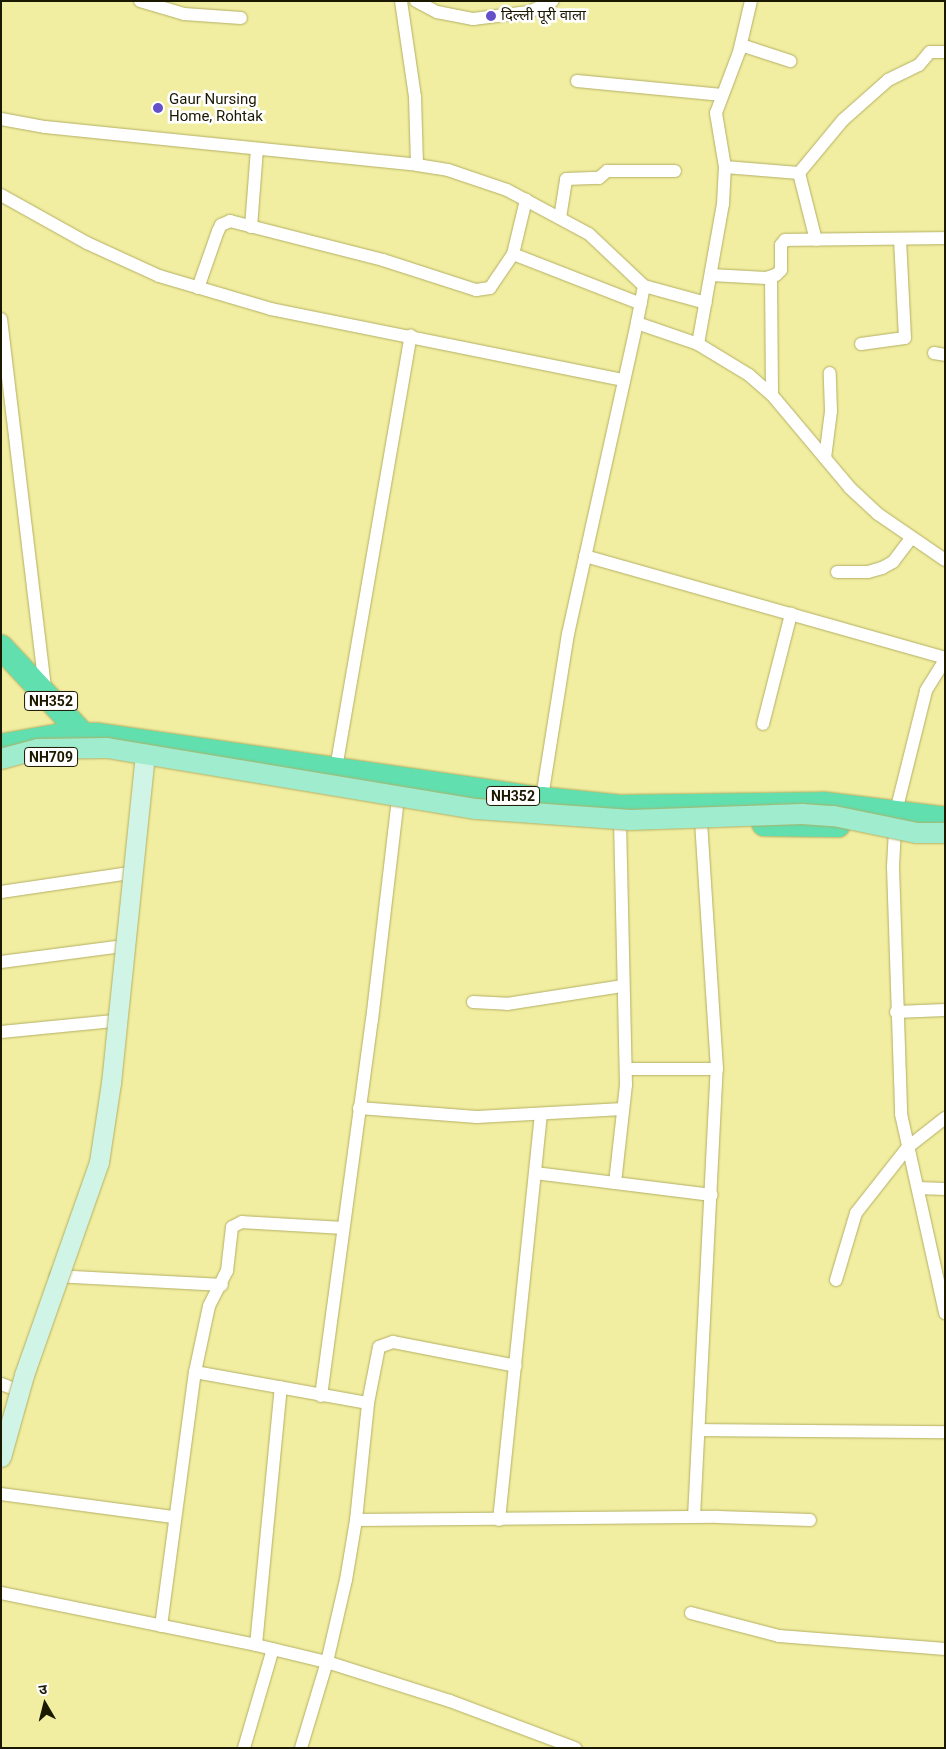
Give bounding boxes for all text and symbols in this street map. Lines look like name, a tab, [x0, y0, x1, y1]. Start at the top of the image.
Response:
place label: दिल्ली पूरी वाला	[501, 7, 586, 25]
marker: दिल्ली पूरी वाला	[485, 10, 497, 22]
place label: Gaur Nursing Home, Rohtak	[169, 90, 263, 125]
marker: Gaur Nursing Home, Rohtak	[151, 101, 165, 115]
road number: NH352	[23, 689, 78, 712]
road number: NH709	[23, 746, 78, 769]
road number: NH352	[486, 784, 540, 808]
north arrow	[20, 1679, 70, 1729]
text: उ	[38, 1681, 48, 1698]

